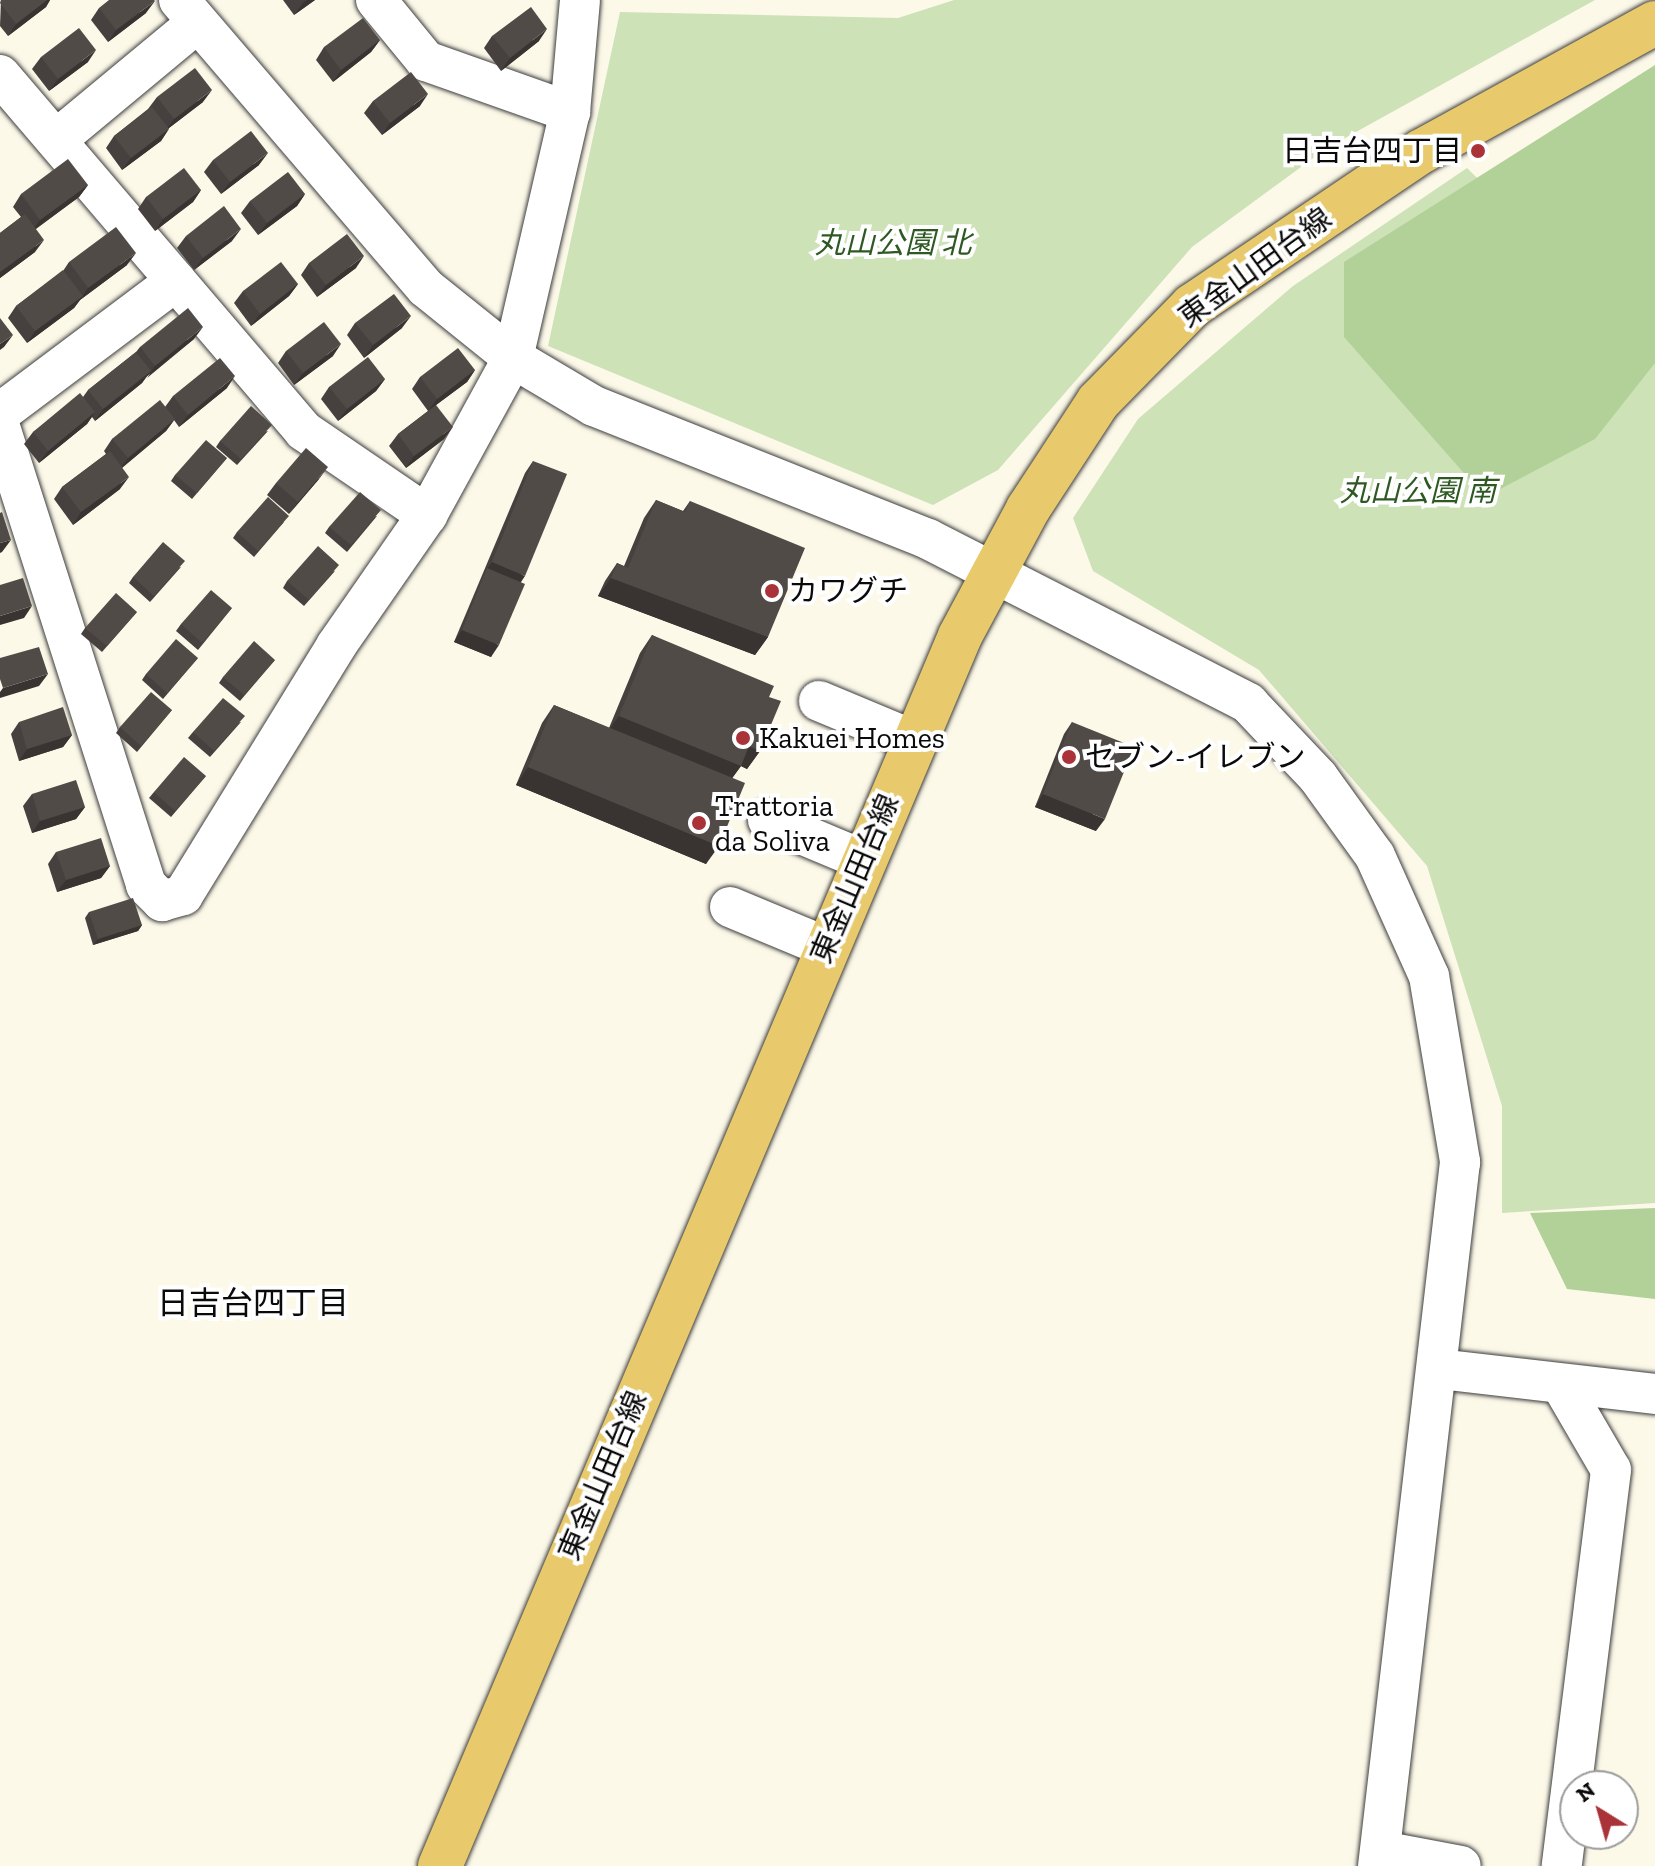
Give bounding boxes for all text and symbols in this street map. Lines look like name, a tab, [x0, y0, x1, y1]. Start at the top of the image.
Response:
place label: 日吉台四丁目	[1282, 133, 1462, 169]
marker: 日吉台四丁目	[1469, 142, 1487, 160]
street label: 東金山田台線	[1172, 201, 1338, 335]
park label: 丸山公園 北	[815, 225, 971, 261]
park label: 丸山公園 南	[1340, 473, 1496, 509]
place label: カワグチ	[788, 573, 908, 609]
marker: カワグチ	[763, 582, 781, 600]
place label: Kakuei Homes	[759, 720, 945, 756]
marker: Kakuei Homes	[734, 729, 752, 747]
place label: セブン-イレブン	[1085, 739, 1305, 775]
marker: セブン-イレブン	[1060, 748, 1078, 766]
place label: Trattoria da Soliva	[715, 788, 833, 858]
street label: 東金山田台線	[803, 789, 907, 969]
marker: Trattoria da Soliva	[690, 814, 708, 832]
district label: 日吉台四丁目	[157, 1284, 349, 1322]
street label: 東金山田台線	[551, 1386, 655, 1566]
north arrow	[1559, 1770, 1639, 1850]
text: N	[1571, 1776, 1600, 1808]

